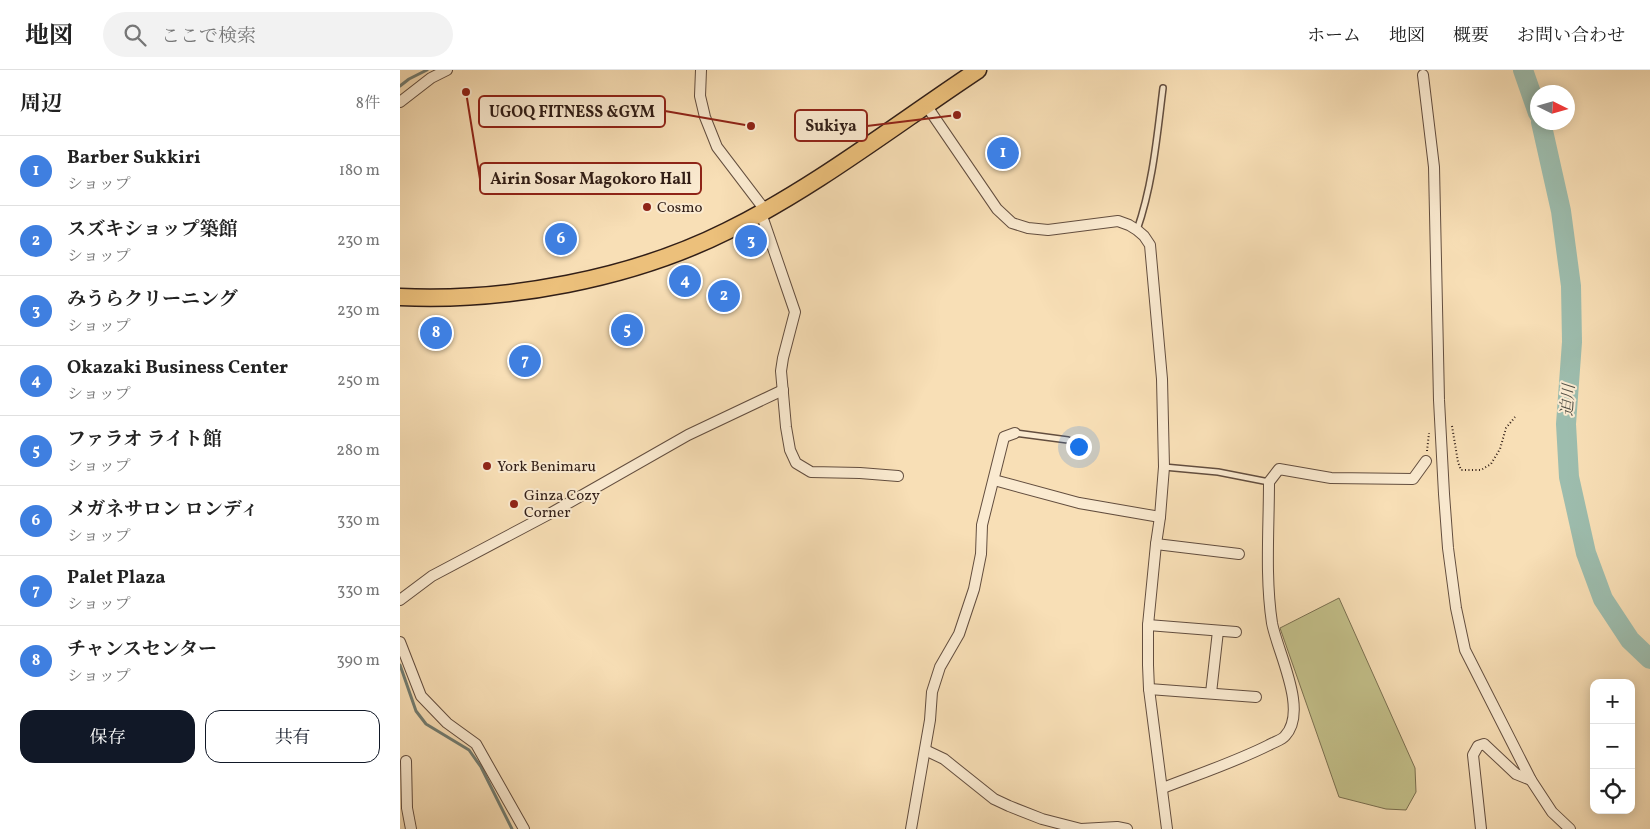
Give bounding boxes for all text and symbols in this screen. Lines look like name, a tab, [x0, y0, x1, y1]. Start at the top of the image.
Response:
search box	[103, 12, 453, 57]
text: 地図	[25, 20, 73, 54]
icon: search	[121, 21, 149, 49]
text: ここで検索	[161, 24, 256, 50]
text: ホーム	[1307, 24, 1361, 49]
text: 地図	[1389, 24, 1425, 49]
text: 概要	[1453, 24, 1489, 49]
text: お問い合わせ	[1517, 24, 1625, 49]
north arrow	[1530, 85, 1575, 130]
text: 周辺	[20, 90, 62, 119]
text: 8件	[356, 93, 380, 115]
callout: UGOQ FITNESS &GYM	[479, 96, 665, 127]
text: UGOQ FITNESS &GYM	[489, 102, 656, 124]
callout: Sukiya	[795, 110, 867, 141]
text: Sukiya	[805, 116, 857, 138]
pin: 1	[987, 134, 1019, 172]
text: Barber Sukkiri	[67, 145, 201, 171]
text: 1	[33, 160, 39, 182]
text: 180 m	[339, 160, 380, 182]
callout: Airin Sosar Magokoro Hall	[480, 163, 701, 194]
text: Airin Sosar Magokoro Hall	[490, 169, 692, 191]
text: ショップ	[67, 174, 131, 196]
place label: Cosmo	[657, 198, 702, 219]
marker: Cosmo	[641, 201, 653, 213]
text: スズキショップ築館	[67, 217, 237, 243]
pin: 6	[545, 220, 577, 258]
pin: 3	[735, 222, 767, 260]
text: 2	[32, 230, 40, 252]
text: 230 m	[337, 230, 380, 252]
text: ショップ	[67, 246, 131, 268]
pin: 4	[669, 262, 701, 300]
pin: 2	[708, 277, 740, 315]
text: みうらクリーニング	[67, 287, 238, 313]
text: 3	[32, 300, 40, 322]
text: 230 m	[337, 300, 380, 322]
pin: 5	[611, 311, 643, 349]
pin: 8	[420, 314, 452, 352]
text: ショップ	[67, 316, 131, 338]
pin: 7	[509, 342, 541, 380]
text: Okazaki Business Center	[67, 355, 288, 381]
text: 4	[31, 370, 41, 392]
text: 250 m	[337, 370, 380, 392]
water label: 迫川	[1557, 381, 1581, 417]
text: ショップ	[67, 384, 131, 406]
text: ファラオ ライト館	[67, 427, 222, 453]
your location	[1066, 434, 1092, 460]
text: 5	[32, 440, 40, 462]
text: 280 m	[336, 440, 380, 462]
text: ショップ	[67, 456, 131, 478]
place label: York Benimaru	[497, 457, 596, 478]
marker: York Benimaru	[481, 460, 493, 472]
place label: Ginza Cozy Corner	[524, 486, 600, 524]
text: メガネサロン ロンディ	[67, 497, 259, 523]
marker: Ginza Cozy Corner	[508, 498, 520, 510]
text: 6	[32, 510, 40, 532]
text: 330 m	[337, 510, 380, 532]
text: ショップ	[67, 526, 131, 548]
text: Palet Plaza	[67, 565, 166, 591]
text: 7	[32, 580, 40, 602]
text: 330 m	[337, 580, 380, 602]
text: ショップ	[67, 594, 131, 616]
text: チャンスセンター	[67, 637, 217, 663]
text: 8	[32, 650, 40, 672]
text: 390 m	[337, 650, 380, 672]
text: ショップ	[67, 666, 131, 688]
map controls	[1590, 679, 1635, 814]
button: +	[1590, 679, 1635, 724]
button: 保存	[20, 710, 195, 763]
button: 共有	[205, 710, 380, 763]
button: −	[1590, 724, 1635, 769]
button: locate	[1590, 769, 1635, 814]

